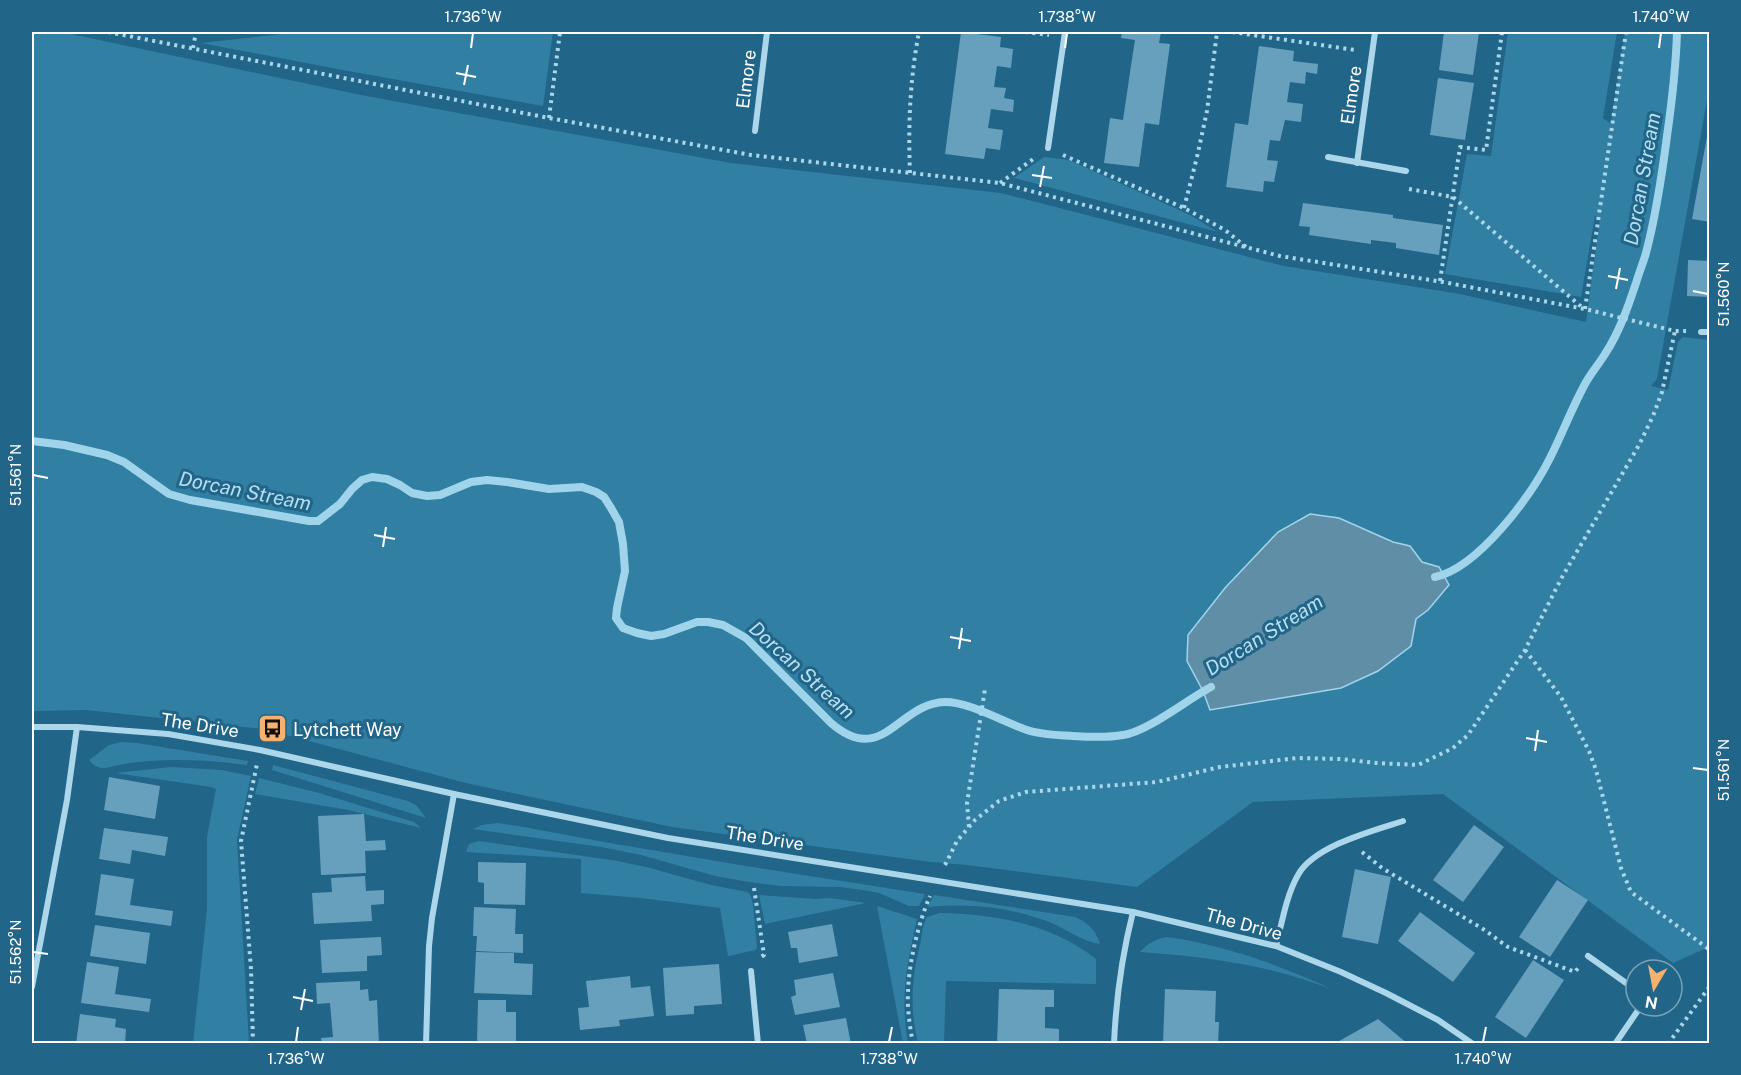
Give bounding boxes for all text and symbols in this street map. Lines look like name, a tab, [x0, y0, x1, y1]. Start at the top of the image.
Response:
text: 1.736°W	[444, 8, 502, 25]
text: 1.738°W	[1038, 8, 1096, 25]
text: 1.740°W	[1632, 8, 1690, 25]
street label: Elmore	[732, 48, 760, 110]
street label: Elmore	[1336, 64, 1366, 126]
water label: Dorcan Stream	[1619, 111, 1665, 247]
text: 51.560°N	[1715, 261, 1732, 327]
text: 51.561°N	[7, 444, 24, 506]
water label: Dorcan Stream	[177, 466, 313, 516]
water label: Dorcan Stream	[1201, 589, 1327, 681]
water label: Dorcan Stream	[744, 616, 860, 724]
street label: The Drive	[160, 708, 240, 742]
bus stop icon: Lytchett Way	[256, 713, 288, 745]
place label: Lytchett Way	[293, 719, 402, 740]
text: 51.561°N	[1715, 739, 1732, 801]
street label: The Drive	[725, 821, 805, 855]
street label: The Drive	[1203, 904, 1285, 944]
text: 51.562°N	[7, 919, 24, 985]
north arrow	[1624, 958, 1684, 1018]
text: N	[1644, 992, 1659, 1013]
text: 1.736°W	[267, 1050, 325, 1067]
text: 1.738°W	[860, 1050, 918, 1067]
text: 1.740°W	[1454, 1050, 1512, 1067]

